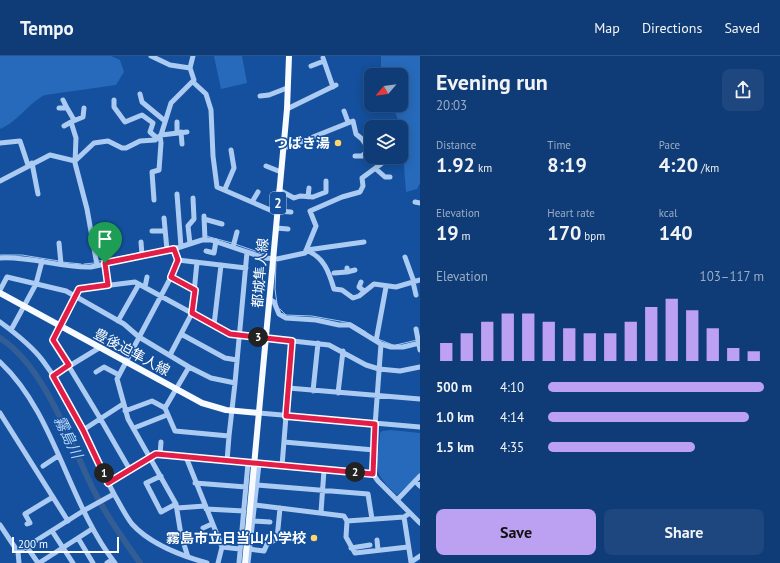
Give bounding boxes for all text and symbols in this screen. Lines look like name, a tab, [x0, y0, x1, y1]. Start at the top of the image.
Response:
text: Tempo	[20, 16, 74, 40]
text: Map	[594, 19, 620, 37]
text: Directions	[642, 19, 702, 37]
text: Saved	[724, 19, 760, 37]
north arrow	[364, 68, 408, 112]
map controls	[364, 68, 408, 164]
text: Evening run	[436, 68, 548, 96]
button: share	[722, 69, 764, 111]
text: 20:03	[436, 97, 467, 114]
button: layers	[364, 120, 408, 164]
place label: つばき湯	[274, 134, 330, 152]
marker: つばき湯	[333, 138, 343, 148]
text: Distance	[436, 138, 476, 152]
text: Time	[547, 138, 571, 152]
text: Pace	[659, 138, 680, 152]
text: 1.92	[436, 152, 475, 178]
text: 8:19	[547, 152, 587, 178]
text: 4:20	[659, 152, 698, 178]
text: km	[475, 161, 492, 175]
text: /km	[698, 161, 719, 175]
road number: 2	[270, 192, 286, 214]
text: Elevation	[436, 206, 480, 220]
text: Heart rate	[547, 206, 595, 220]
text: kcal	[659, 206, 677, 220]
text: 19	[436, 220, 459, 246]
text: 170	[547, 220, 581, 246]
text: 140	[659, 220, 693, 246]
pin	[88, 222, 122, 263]
icon: arrive	[94, 228, 116, 250]
text: m	[459, 229, 471, 243]
text: bpm	[581, 229, 605, 243]
street label: 都城隼人線	[248, 237, 272, 309]
text: Elevation	[436, 268, 488, 285]
text: 103–117 m	[700, 268, 764, 285]
street label: 豊後迫隼人線	[91, 324, 173, 380]
pin: 3	[248, 327, 268, 347]
text: 3	[255, 330, 261, 344]
text: 500 m	[436, 379, 472, 396]
text: 4:10	[500, 379, 524, 396]
text: 1.0 km	[436, 409, 474, 426]
text: 4:14	[500, 409, 524, 426]
water label: 霧島川	[50, 412, 88, 463]
text: 1.5 km	[436, 439, 474, 456]
text: 4:35	[500, 439, 524, 456]
pin: 2	[345, 462, 365, 482]
pin: 1	[94, 463, 114, 483]
text: 2	[352, 465, 358, 479]
text: 1	[101, 466, 107, 480]
button: Save	[436, 509, 596, 555]
button: Share	[604, 509, 764, 555]
place label: 霧島市立日当山小学校	[166, 529, 306, 547]
marker: 霧島市立日当山小学校	[309, 533, 319, 543]
scale bar	[12, 535, 119, 554]
text: 200 m	[18, 537, 48, 551]

